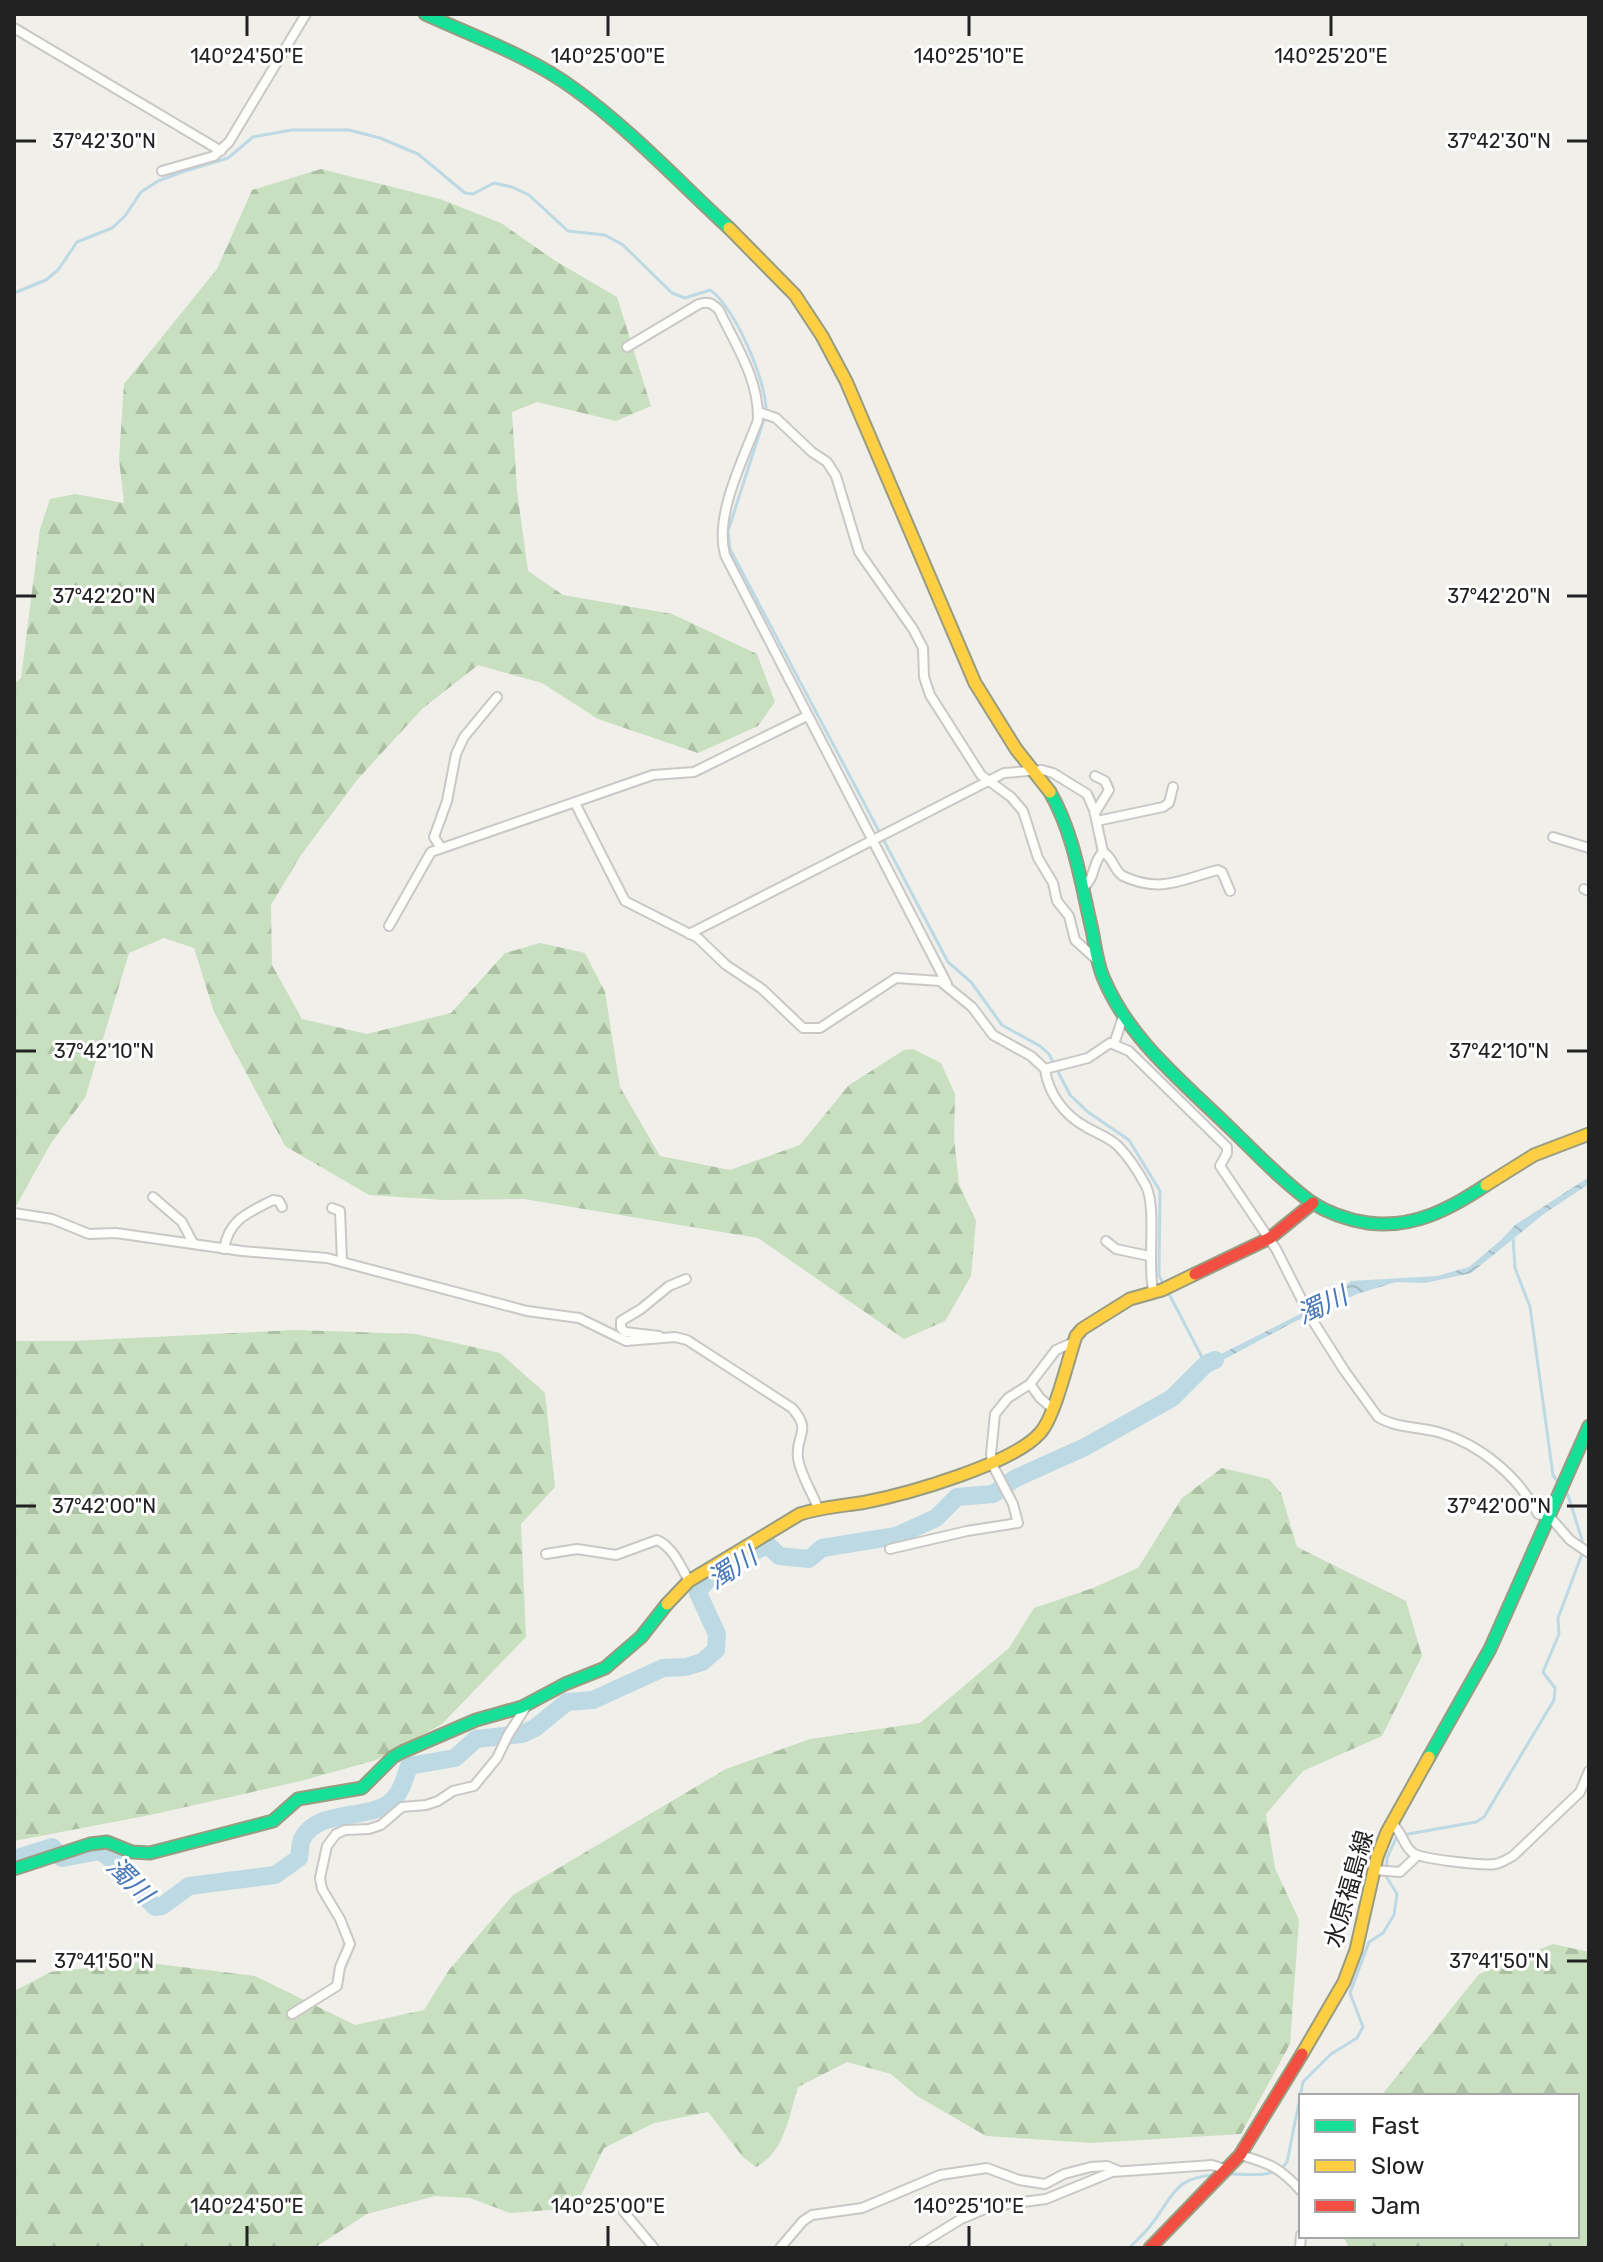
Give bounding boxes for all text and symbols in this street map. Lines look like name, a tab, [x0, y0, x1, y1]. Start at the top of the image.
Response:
text: 140°24'50"E	[190, 44, 304, 68]
text: 140°25'00"E	[551, 44, 665, 68]
text: 140°25'10"E	[914, 44, 1024, 68]
text: 140°25'20"E	[1274, 44, 1388, 68]
text: 37°42'30"N	[52, 129, 156, 153]
text: 37°42'30"N	[1447, 129, 1551, 153]
text: 37°42'20"N	[52, 584, 156, 608]
text: 37°42'20"N	[1447, 584, 1551, 608]
text: 37°42'10"N	[54, 1039, 154, 1063]
text: 37°42'10"N	[1449, 1039, 1549, 1063]
water label: 濁川	[1292, 1279, 1355, 1330]
text: 37°42'00"N	[52, 1494, 156, 1518]
text: 37°42'00"N	[1447, 1494, 1551, 1518]
water label: 濁川	[702, 1540, 765, 1596]
street label: 水原福島線	[1319, 1827, 1379, 1951]
water label: 濁川	[100, 1851, 161, 1912]
text: 37°41'50"N	[54, 1949, 154, 1973]
text: 37°41'50"N	[1449, 1949, 1549, 1973]
legend	[1299, 2094, 1579, 2238]
text: Fast	[1371, 2112, 1419, 2140]
text: Slow	[1371, 2152, 1424, 2180]
text: Jam	[1371, 2192, 1421, 2220]
text: 140°24'50"E	[190, 2194, 304, 2218]
text: 140°25'00"E	[551, 2194, 665, 2218]
text: 140°25'10"E	[914, 2194, 1024, 2218]

